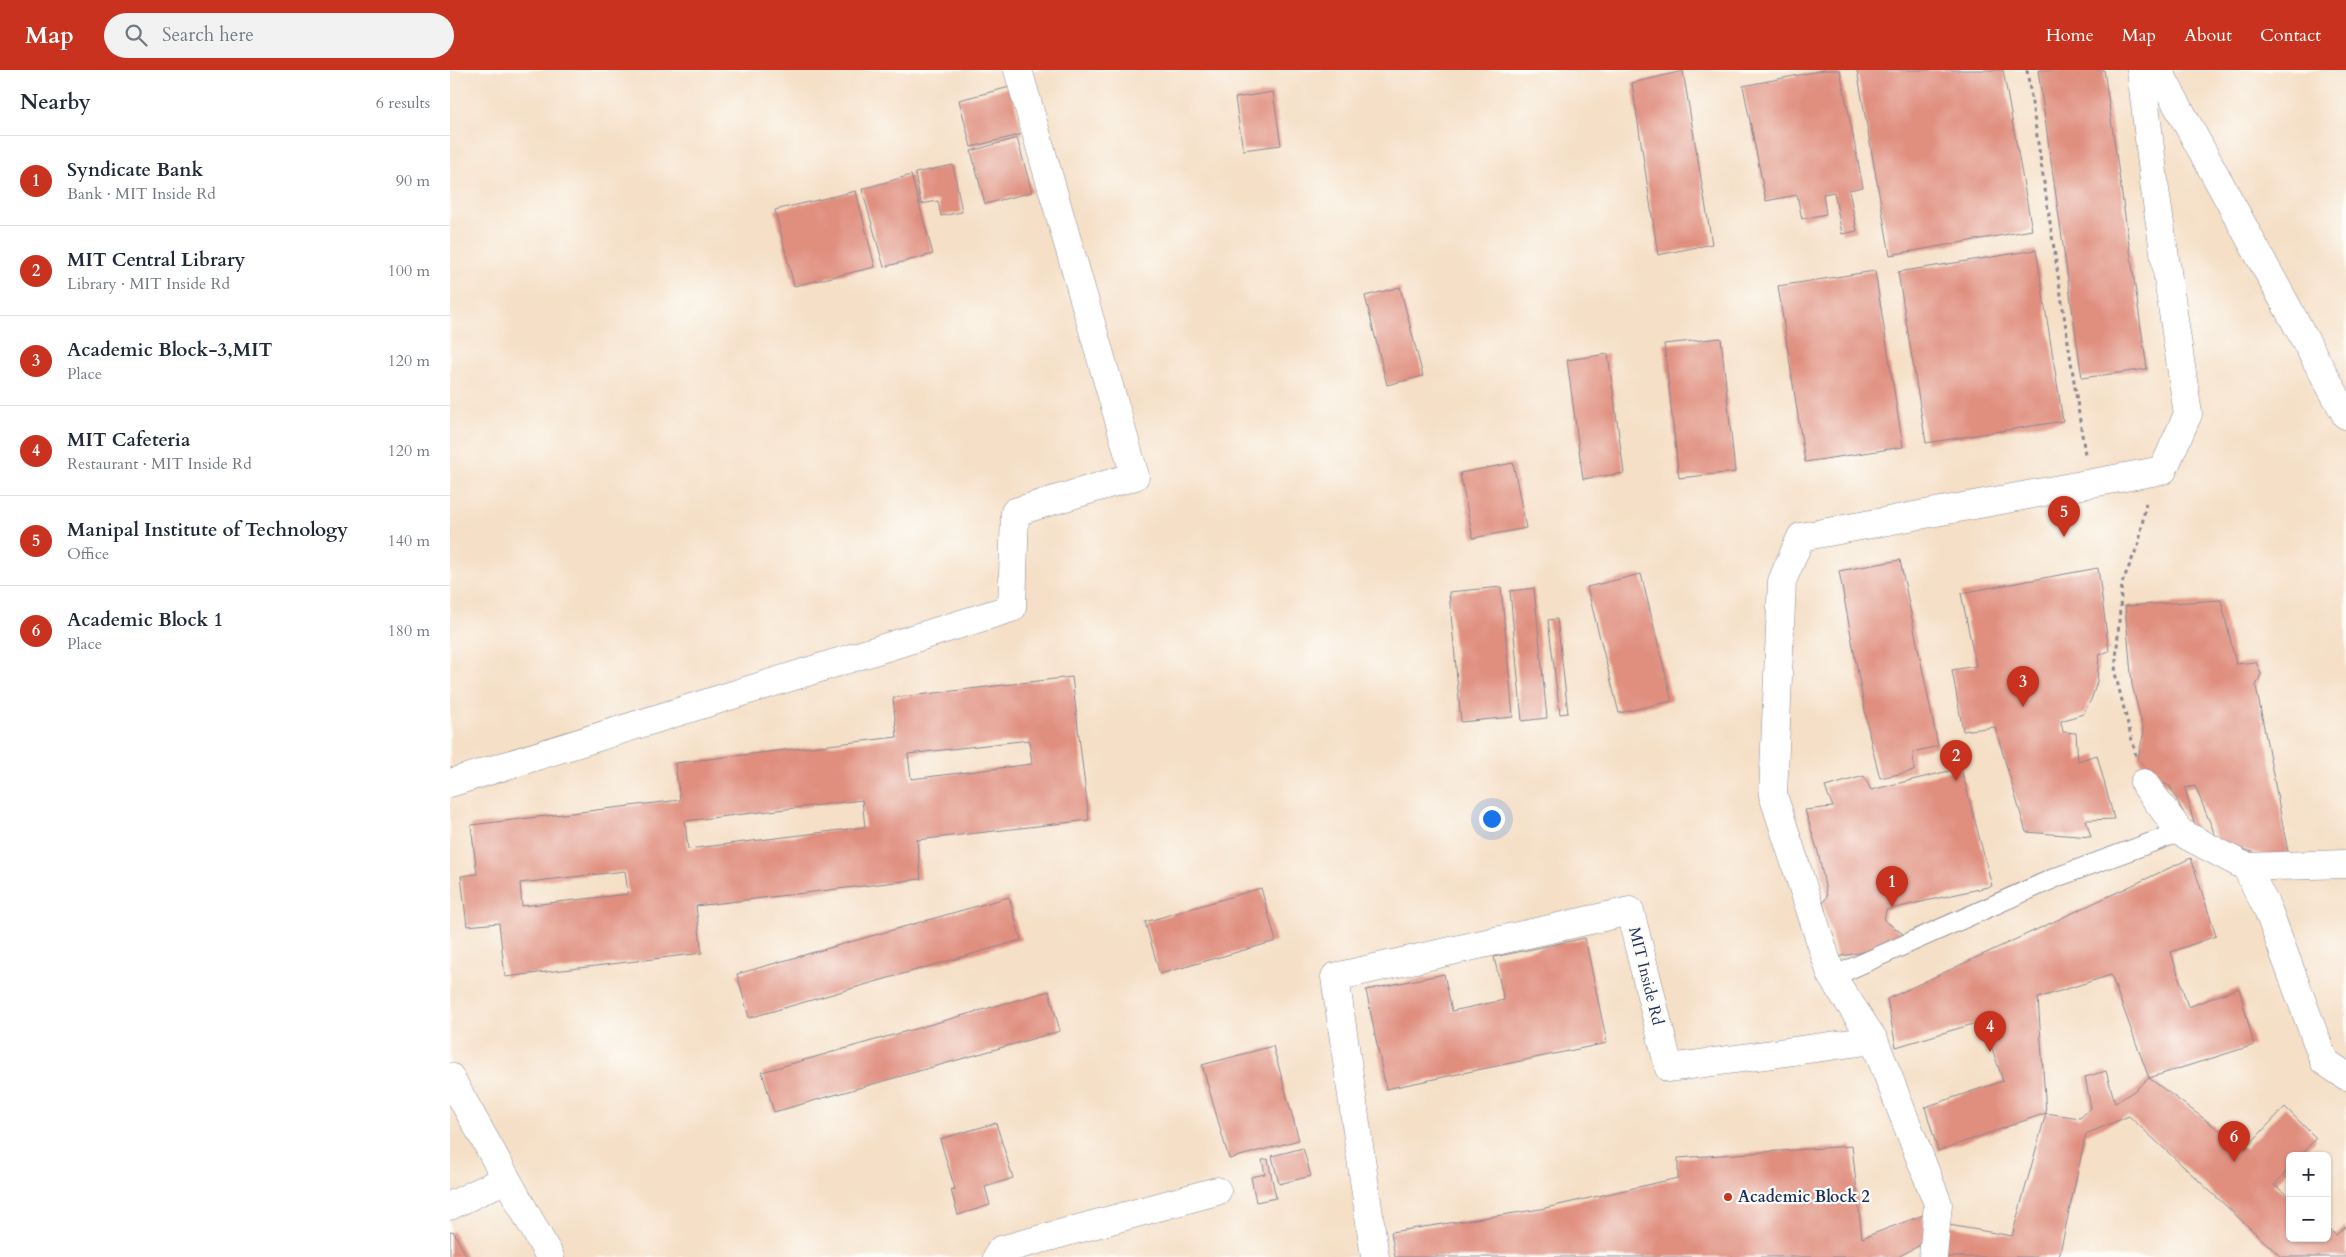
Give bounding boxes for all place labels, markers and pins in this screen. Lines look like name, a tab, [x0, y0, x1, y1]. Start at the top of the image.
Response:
pin: 5	[2048, 496, 2080, 537]
pin: 3	[2007, 666, 2039, 707]
pin: 2	[1940, 740, 1972, 781]
pin: 1	[1876, 866, 1908, 907]
pin: 4	[1974, 1011, 2006, 1052]
pin: 6	[2218, 1121, 2250, 1162]
place label: Academic Block 2	[1738, 1186, 1870, 1208]
marker: Academic Block 2	[1722, 1191, 1734, 1203]

